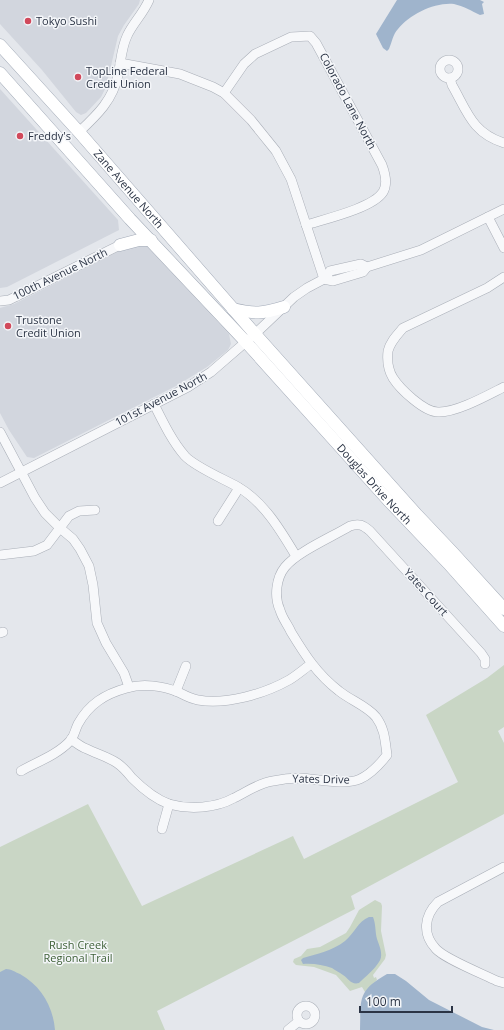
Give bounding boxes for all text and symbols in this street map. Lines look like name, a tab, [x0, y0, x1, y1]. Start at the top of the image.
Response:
place label: Tokyo Sushi	[36, 13, 97, 28]
marker: Tokyo Sushi	[23, 16, 33, 26]
street label: Colorado Lane North	[317, 50, 380, 152]
place label: TopLine Federal Credit Union	[86, 63, 168, 91]
marker: TopLine Federal Credit Union	[73, 72, 83, 82]
place label: Freddy's	[28, 128, 71, 143]
marker: Freddy's	[15, 131, 25, 141]
street label: Zane Avenue North	[91, 146, 167, 231]
street label: 100th Avenue North	[10, 244, 110, 303]
place label: Trustone Credit Union	[16, 312, 81, 340]
marker: Trustone Credit Union	[3, 321, 13, 331]
street label: 101st Avenue North	[112, 368, 209, 429]
street label: Douglas Drive North	[334, 440, 415, 527]
street label: Yates Court	[401, 565, 452, 619]
street label: Yates Drive	[292, 771, 350, 786]
park label: Rush Creek Regional Trail	[43, 937, 113, 965]
scale bar	[360, 988, 452, 1014]
text: 100 m	[366, 993, 401, 1010]

